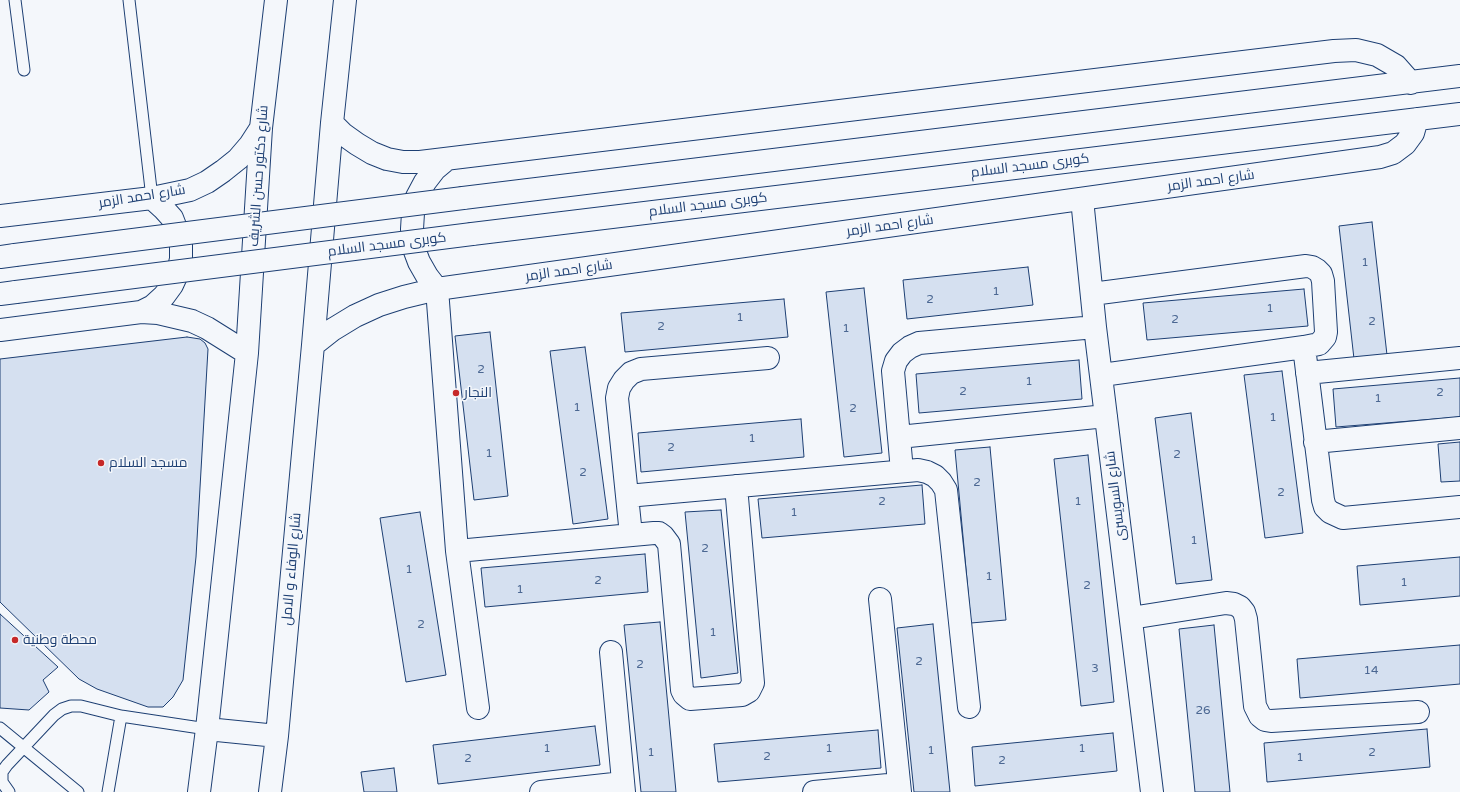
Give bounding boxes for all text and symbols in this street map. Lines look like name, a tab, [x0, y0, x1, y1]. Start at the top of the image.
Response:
street label: شارع دكتور حسن الشريف	[246, 105, 272, 247]
street label: كوبرى مسجد السلام	[970, 150, 1090, 182]
street label: شارع احمد الزمر	[1166, 167, 1256, 195]
street label: شارع احمد الزمر	[97, 182, 187, 212]
street label: كوبرى مسجد السلام	[648, 189, 768, 221]
street label: شارع احمد الزمر	[845, 212, 935, 240]
street label: كوبرى مسجد السلام	[327, 229, 447, 261]
house number: 1	[1361, 256, 1369, 270]
street label: شارع احمد الزمر	[524, 257, 614, 285]
house number: 1	[992, 285, 1000, 299]
house number: 2	[926, 293, 934, 307]
house number: 1	[1266, 302, 1274, 316]
house number: 1	[736, 311, 744, 325]
house number: 2	[1171, 313, 1179, 327]
house number: 2	[1368, 315, 1376, 329]
house number: 2	[657, 320, 665, 334]
house number: 1	[842, 322, 850, 336]
house number: 2	[477, 363, 485, 377]
house number: 1	[1025, 375, 1033, 389]
place label: النجار	[464, 385, 492, 401]
house number: 2	[959, 385, 967, 399]
house number: 2	[1436, 386, 1444, 400]
marker: النجار	[451, 388, 461, 398]
house number: 1	[1374, 392, 1382, 406]
house number: 1	[573, 401, 581, 415]
house number: 2	[849, 402, 857, 416]
house number: 1	[1269, 411, 1277, 425]
house number: 1	[748, 432, 756, 446]
house number: 2	[667, 441, 675, 455]
house number: 1	[485, 447, 493, 461]
house number: 2	[1173, 448, 1181, 462]
street label: شارع السويسرى	[1102, 450, 1130, 542]
place label: مسجد السلام	[109, 455, 187, 471]
marker: مسجد السلام	[96, 458, 106, 468]
house number: 2	[579, 466, 587, 480]
house number: 2	[973, 476, 981, 490]
house number: 2	[1277, 486, 1285, 500]
house number: 2	[878, 495, 886, 509]
house number: 1	[1074, 495, 1082, 509]
house number: 1	[790, 506, 798, 520]
street label: شارع الوفاء و الامل	[279, 512, 305, 626]
house number: 1	[1190, 534, 1198, 548]
house number: 2	[701, 542, 709, 556]
house number: 1	[405, 563, 413, 577]
house number: 1	[985, 570, 993, 584]
house number: 2	[594, 574, 602, 588]
house number: 1	[1400, 576, 1408, 590]
house number: 2	[1083, 579, 1091, 593]
house number: 1	[516, 583, 524, 597]
house number: 2	[417, 618, 425, 632]
house number: 1	[709, 626, 717, 640]
place label: محطة وطنية	[23, 632, 97, 648]
marker: محطة وطنية	[10, 635, 20, 645]
house number: 2	[915, 655, 923, 669]
house number: 2	[636, 658, 644, 672]
house number: 3	[1091, 662, 1099, 676]
house number: 14	[1363, 664, 1379, 678]
house number: 26	[1195, 704, 1211, 718]
house number: 1	[543, 742, 551, 756]
house number: 1	[825, 742, 833, 756]
house number: 1	[1078, 742, 1086, 756]
house number: 1	[927, 744, 935, 758]
house number: 1	[647, 746, 655, 760]
house number: 2	[1368, 746, 1376, 760]
house number: 2	[763, 750, 771, 764]
house number: 1	[1296, 751, 1304, 765]
house number: 2	[464, 752, 472, 766]
house number: 2	[998, 754, 1006, 768]

